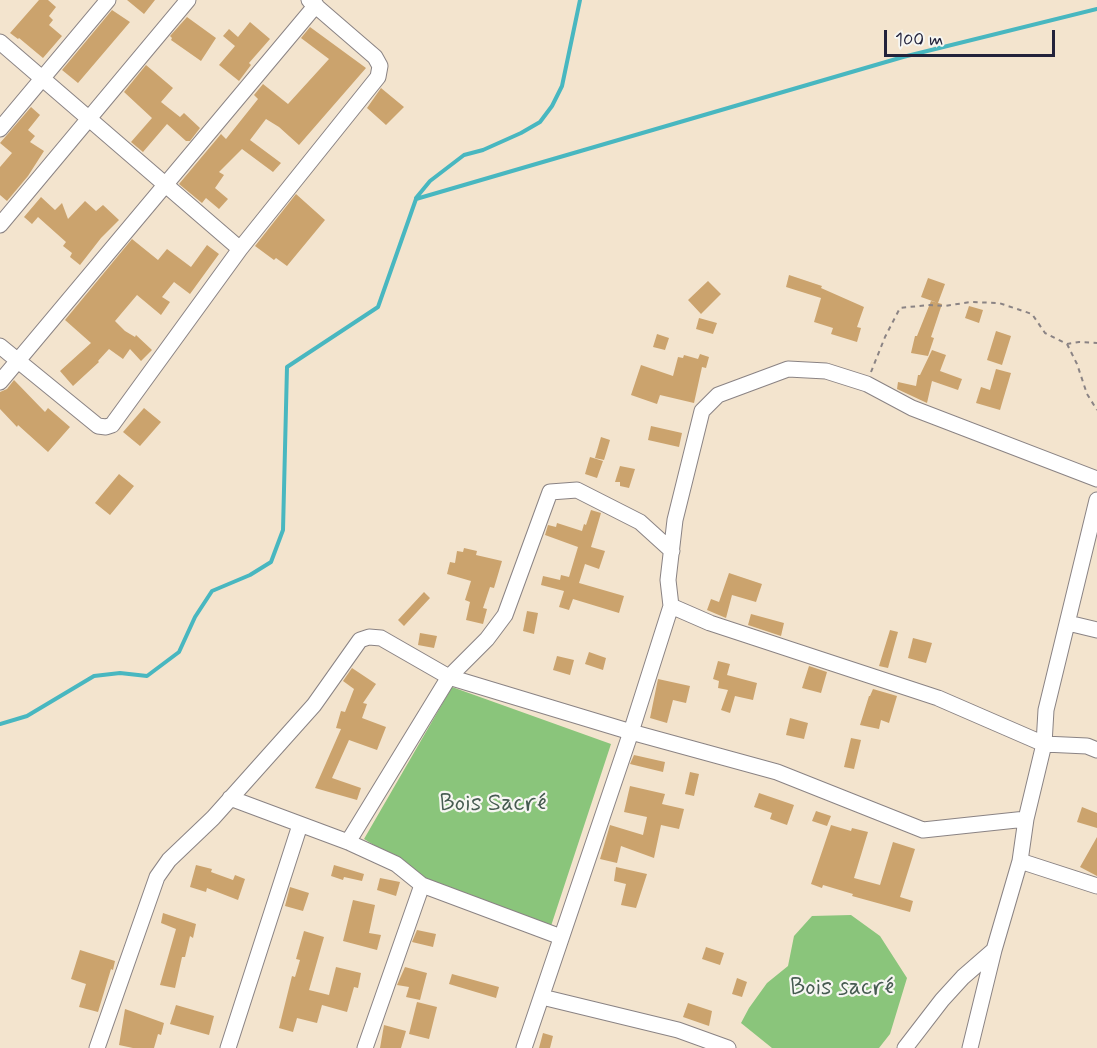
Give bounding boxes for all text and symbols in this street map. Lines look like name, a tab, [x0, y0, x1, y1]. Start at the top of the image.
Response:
scale bar	[887, 18, 1058, 56]
text: 100 m	[895, 28, 943, 52]
park label: Bois Sacré	[440, 791, 546, 819]
park label: Bois sacré	[790, 975, 894, 1003]

